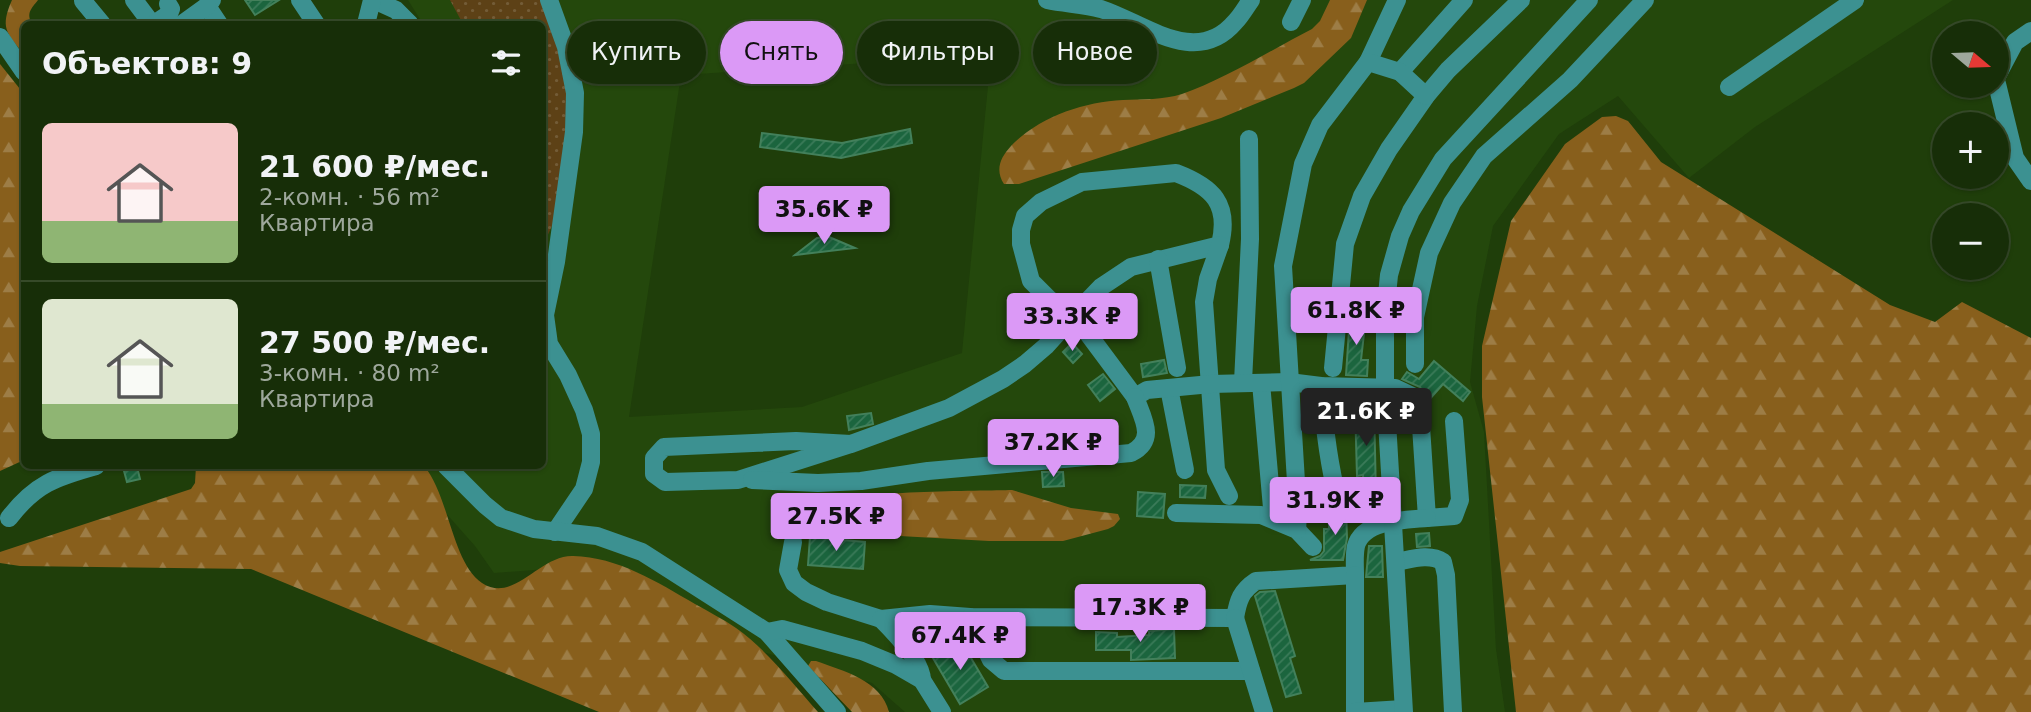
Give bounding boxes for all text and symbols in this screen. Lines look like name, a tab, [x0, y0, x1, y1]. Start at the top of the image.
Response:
chip: Купить	[567, 21, 706, 84]
chip: Снять	[720, 21, 843, 84]
chip: Фильтры	[857, 21, 1019, 84]
chip: Новое	[1033, 21, 1157, 84]
north arrow	[1932, 21, 2009, 98]
map controls	[1932, 21, 2009, 280]
icon: filters	[487, 44, 525, 82]
text: Объектов: 9	[42, 46, 252, 81]
button: +	[1932, 112, 2009, 189]
text: 21 600 ₽/мес.	[259, 149, 490, 184]
icon: home	[98, 151, 182, 235]
text: 2-комн. · 56 m²	[259, 184, 440, 210]
pin: 35.6K ₽	[759, 187, 889, 246]
text: 35.6K ₽	[775, 196, 873, 222]
button: −	[1932, 203, 2009, 280]
text: Квартира	[259, 210, 375, 236]
pin: 61.8K ₽	[1291, 288, 1421, 347]
pin: 33.3K ₽	[1007, 294, 1137, 353]
text: 61.8K ₽	[1307, 297, 1405, 323]
text: 33.3K ₽	[1023, 303, 1121, 329]
text: 27 500 ₽/мес.	[259, 325, 490, 360]
icon: home	[98, 327, 182, 411]
text: 3-комн. · 80 m²	[259, 360, 440, 386]
text: Квартира	[259, 386, 375, 412]
pin: 21.6K ₽	[1301, 388, 1431, 448]
text: 21.6K ₽	[1317, 398, 1415, 424]
pin: 37.2K ₽	[988, 420, 1118, 479]
text: 37.2K ₽	[1004, 429, 1102, 455]
pin: 31.9K ₽	[1270, 477, 1400, 537]
text: 31.9K ₽	[1286, 487, 1384, 513]
pin: 27.5K ₽	[771, 494, 901, 553]
text: 27.5K ₽	[787, 503, 885, 529]
pin: 17.3K ₽	[1075, 584, 1205, 644]
text: 17.3K ₽	[1091, 594, 1189, 620]
pin: 67.4K ₽	[895, 612, 1025, 672]
text: 67.4K ₽	[911, 622, 1009, 648]

